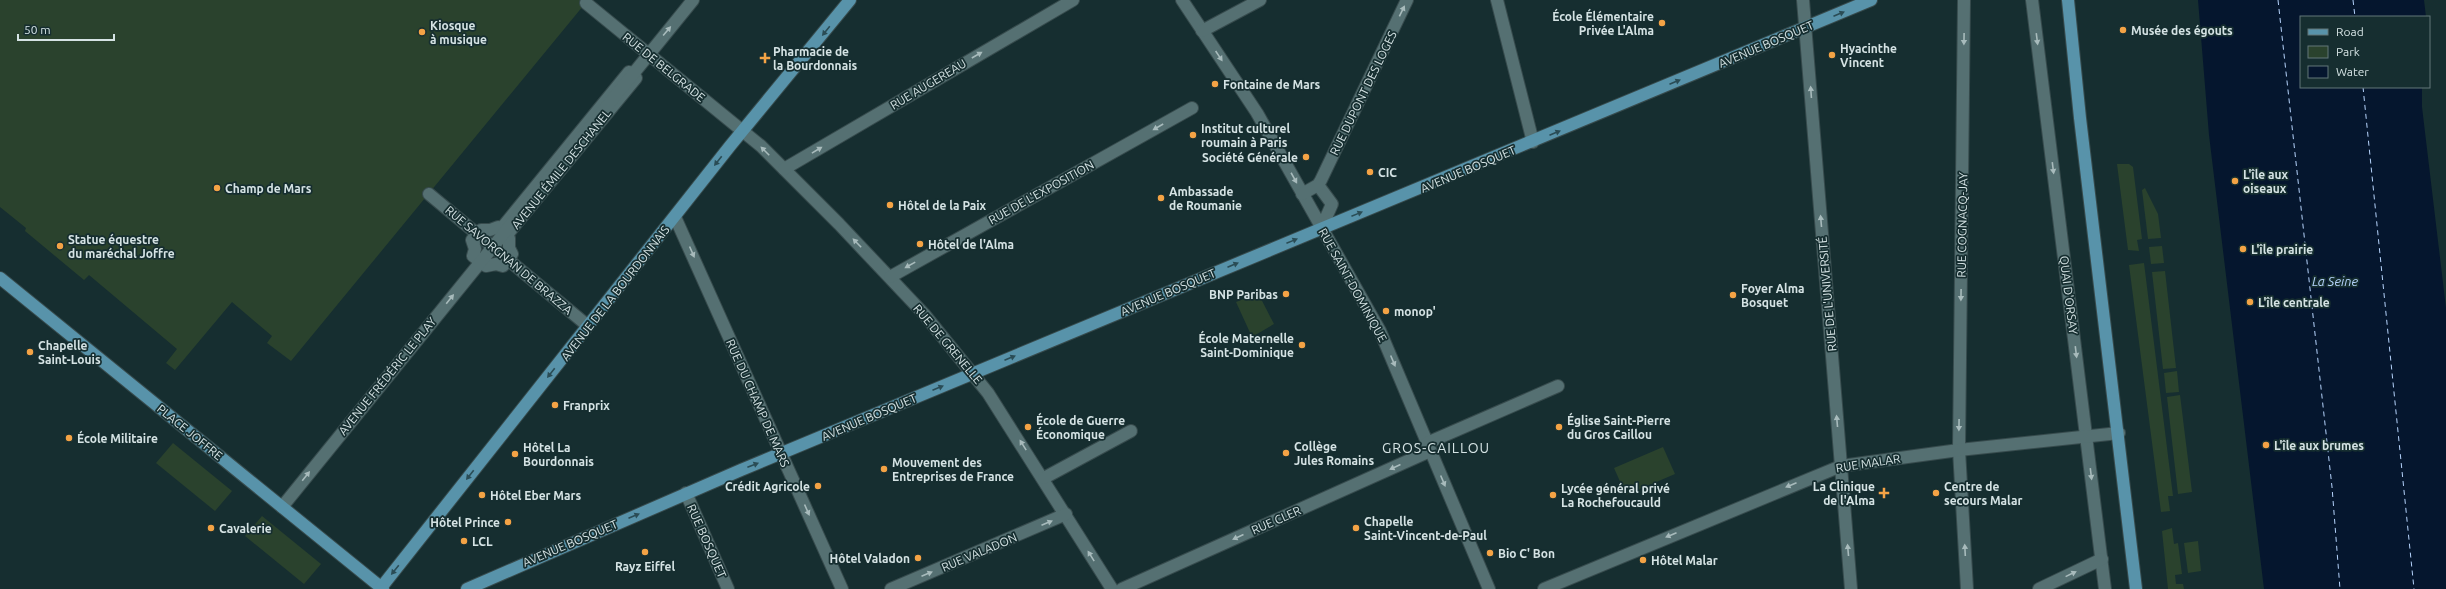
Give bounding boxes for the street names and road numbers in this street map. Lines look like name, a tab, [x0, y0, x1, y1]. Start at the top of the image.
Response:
street label: AVENUE BOSQUET	[1717, 18, 1816, 70]
street label: RUE DUPONT DES LOGES	[1327, 29, 1399, 157]
street label: RUE DE BELGRADE	[620, 30, 708, 104]
street label: RUE AUGEREAU	[888, 56, 968, 112]
street label: AVENUE ÉMILE DESCHANEL	[509, 107, 613, 231]
street label: AVENUE BOSQUET	[1419, 143, 1518, 195]
street label: RUE DE L'EXPOSITION	[986, 158, 1096, 226]
street label: RUE COGNACQ-JAY	[1955, 172, 1969, 278]
street label: RUE SAVORGNAN DE BRAZZA	[443, 203, 575, 317]
street label: AVENUE DE LA BOURDONNAIS	[558, 223, 672, 363]
street label: RUE SAINT-DOMINIQUE	[1316, 226, 1390, 344]
street label: RUE DE L'UNIVERSITÉ	[1815, 236, 1838, 352]
street label: QUAI D'ORSAY	[2058, 255, 2080, 335]
street label: AVENUE BOSQUET	[1119, 266, 1218, 318]
street label: RUE DE GRENELLE	[911, 302, 985, 387]
street label: AVENUE FRÉDÉRIC LE PLAY	[336, 315, 438, 437]
street label: RUE DU CHAMP DE MARS	[724, 337, 792, 469]
street label: AVENUE BOSQUET	[820, 391, 919, 443]
street label: PLACE JOFFRE	[155, 402, 225, 462]
street label: RUE MALAR	[1835, 451, 1902, 475]
street label: RUE BOSQUET	[685, 502, 729, 580]
street label: RUE CLER	[1249, 503, 1303, 537]
street label: AVENUE BOSQUET	[521, 517, 620, 569]
street label: RUE VALADON	[939, 530, 1019, 574]

